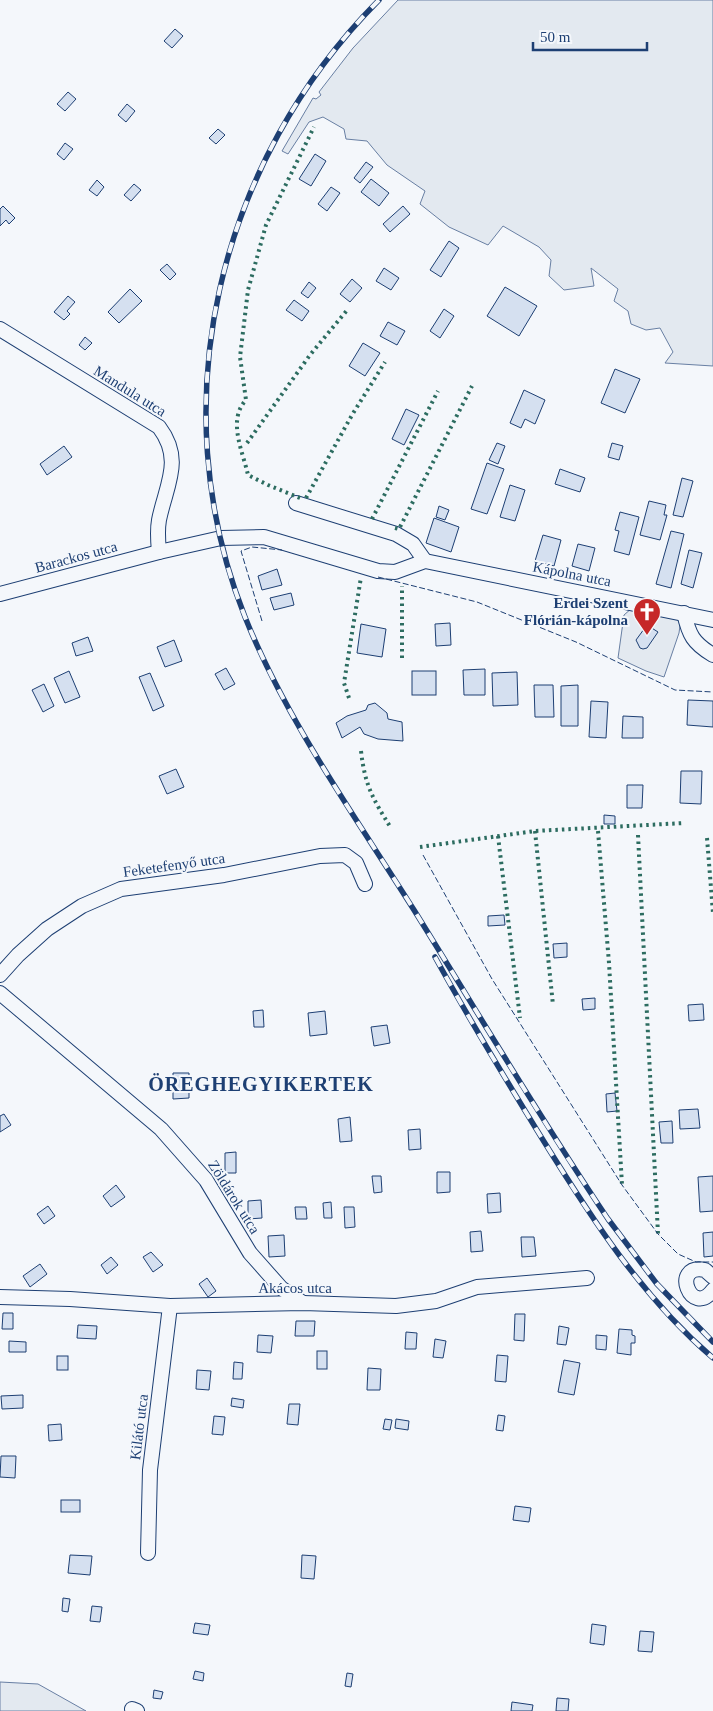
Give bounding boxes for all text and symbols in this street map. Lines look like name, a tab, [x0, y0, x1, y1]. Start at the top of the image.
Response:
scale bar	[533, 20, 647, 52]
text: 50 m	[540, 29, 571, 45]
street label: Mandula utca	[91, 362, 169, 420]
street label: Barackos utca	[33, 538, 119, 576]
street label: Kápolna utca	[531, 559, 613, 590]
place label: Erdei Szent Flórián-kápolna	[524, 595, 628, 628]
church icon: Erdei Szent Flórián-kápolna	[632, 597, 662, 636]
street label: Feketefenyő utca	[122, 850, 226, 880]
district label: ÖREGHEGYIKERTEK	[148, 1073, 374, 1095]
street label: Zöldárok utca	[205, 1157, 263, 1237]
street label: Akácos utca	[258, 1280, 332, 1296]
street label: Kilátó utca	[127, 1393, 151, 1461]

